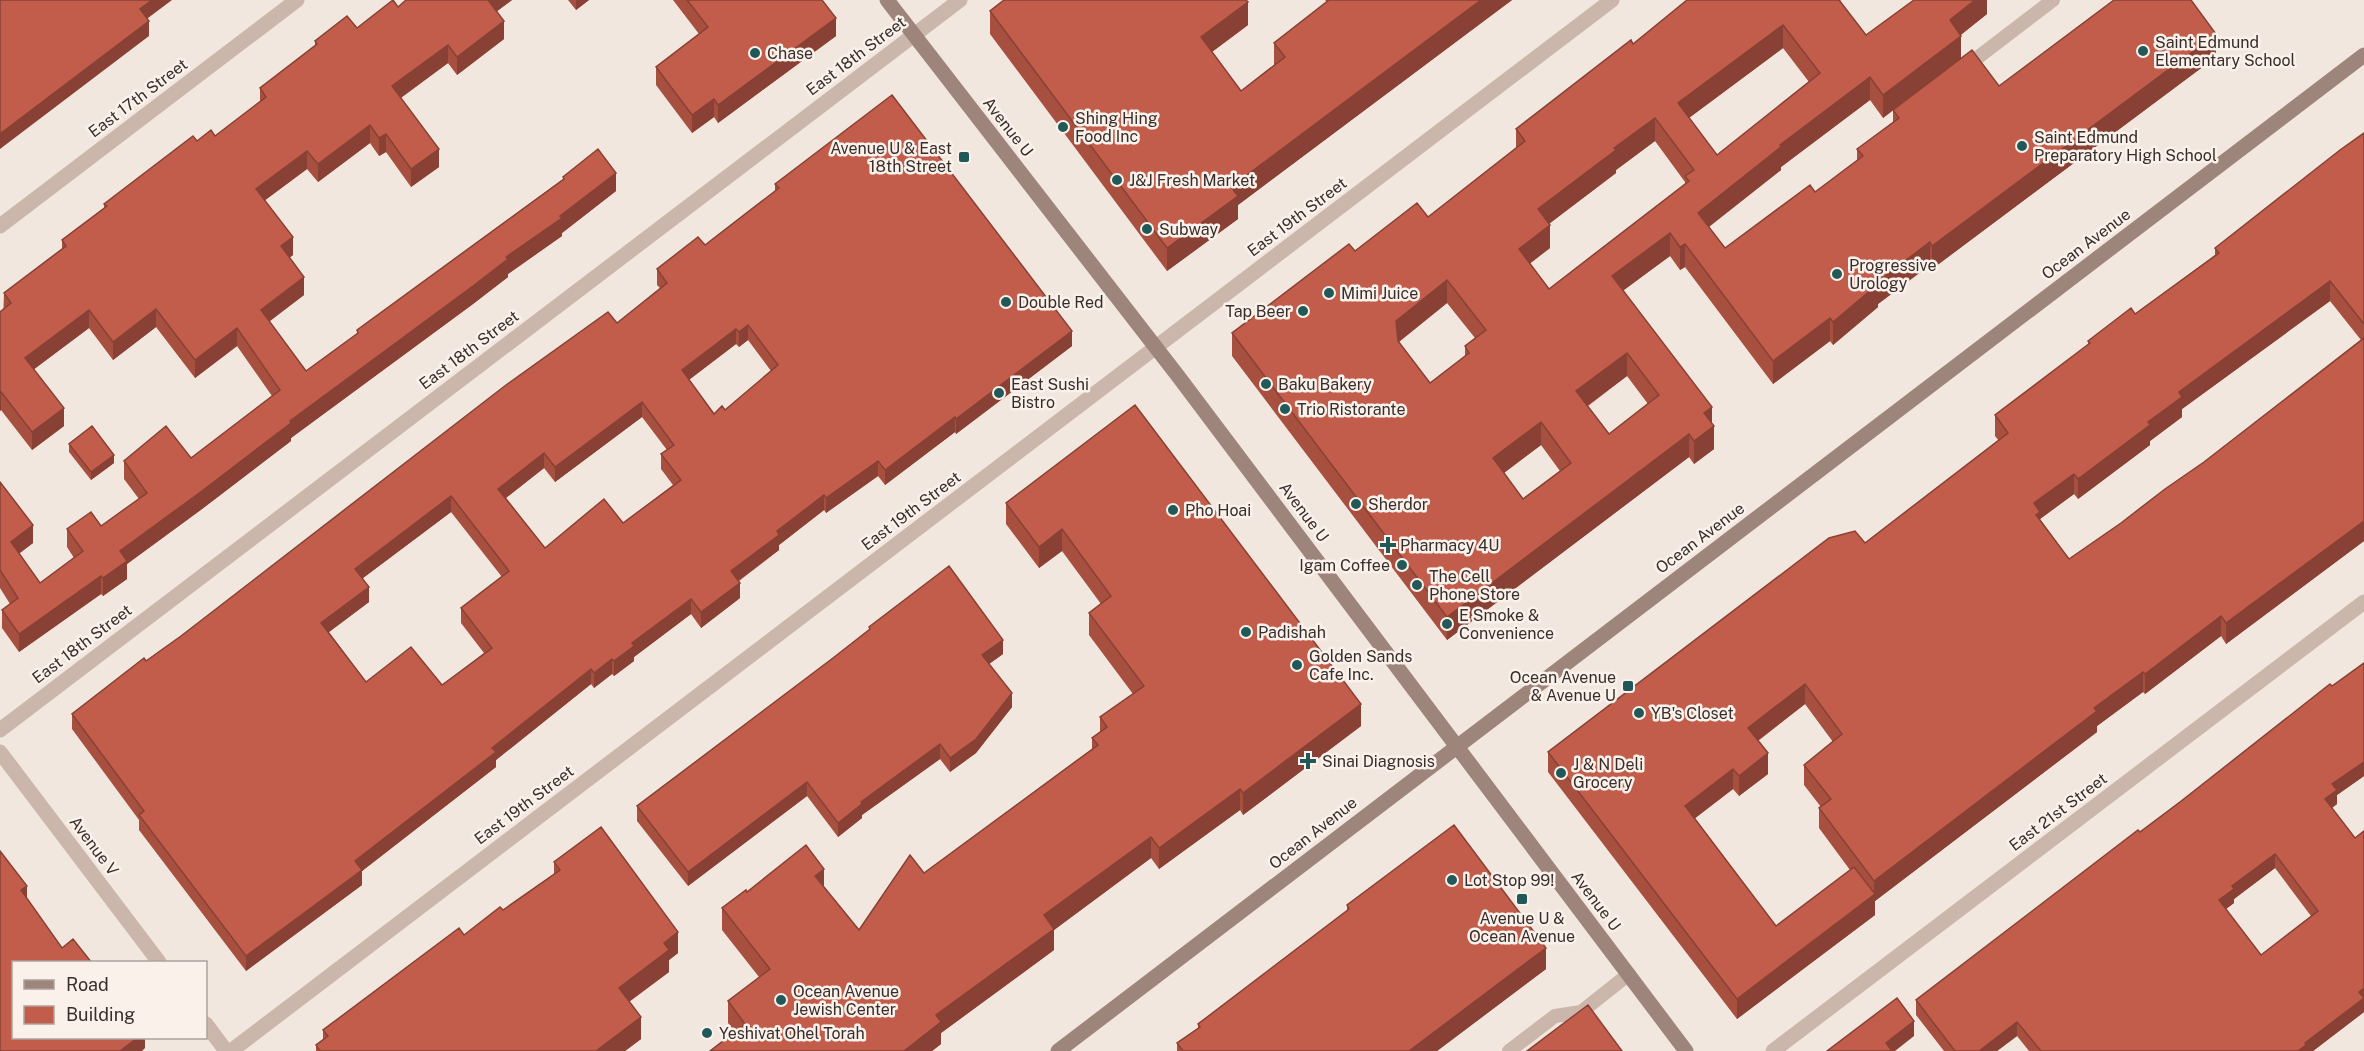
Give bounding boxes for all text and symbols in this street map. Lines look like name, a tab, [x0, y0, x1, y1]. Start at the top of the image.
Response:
street label: East 18th Street	[803, 12, 909, 100]
place label: Saint Edmund Elementary School	[2155, 33, 2296, 70]
place label: Chase	[767, 44, 813, 63]
marker: Saint Edmund Elementary School	[2136, 44, 2150, 58]
marker: Chase	[748, 46, 762, 60]
street label: East 17th Street	[85, 55, 191, 141]
street label: Avenue U	[979, 94, 1037, 160]
place label: Shing Hing Food Inc	[1075, 109, 1158, 146]
marker: Shing Hing Food Inc	[1056, 120, 1070, 134]
place label: Saint Edmund Preparatory High School	[2034, 128, 2217, 165]
place label: Avenue U & East 18th Street	[830, 139, 952, 176]
marker: Saint Edmund Preparatory High School	[2015, 139, 2029, 153]
marker: Avenue U & East 18th Street	[957, 150, 971, 164]
place label: J&J Fresh Market	[1129, 171, 1255, 190]
marker: J&J Fresh Market	[1110, 173, 1124, 187]
street label: East 19th Street	[1244, 174, 1350, 260]
street label: Ocean Avenue	[2038, 204, 2134, 284]
place label: Subway	[1159, 220, 1218, 239]
marker: Subway	[1140, 222, 1154, 236]
place label: Progressive Urology	[1849, 256, 1937, 293]
marker: Progressive Urology	[1830, 267, 1844, 281]
place label: Mimi Juice	[1341, 284, 1418, 303]
marker: Mimi Juice	[1322, 286, 1336, 300]
place label: Double Red	[1018, 293, 1104, 312]
marker: Double Red	[999, 295, 1013, 309]
place label: Tap Beer	[1225, 302, 1291, 321]
marker: Tap Beer	[1296, 304, 1310, 318]
street label: East 18th Street	[416, 306, 522, 394]
place label: East Sushi Bistro	[1011, 375, 1089, 412]
place label: Baku Bakery	[1278, 375, 1372, 394]
marker: Baku Bakery	[1259, 377, 1273, 391]
marker: East Sushi Bistro	[992, 386, 1006, 400]
place label: Trio Ristorante	[1297, 400, 1405, 419]
marker: Trio Ristorante	[1278, 402, 1292, 416]
street label: East 19th Street	[858, 468, 964, 554]
street label: Avenue U	[1275, 478, 1333, 546]
place label: Sherdor	[1368, 495, 1428, 514]
marker: Sherdor	[1349, 497, 1363, 511]
street label: Ocean Avenue	[1652, 498, 1748, 578]
place label: Pho Hoai	[1185, 501, 1251, 520]
marker: Pho Hoai	[1166, 503, 1180, 517]
place label: Pharmacy 4U	[1400, 536, 1499, 555]
marker: Pharmacy 4U	[1381, 538, 1395, 552]
place label: Igam Coffee	[1299, 556, 1390, 575]
marker: Igam Coffee	[1395, 558, 1409, 572]
place label: The Cell Phone Store	[1429, 567, 1520, 604]
marker: The Cell Phone Store	[1410, 578, 1424, 592]
street label: East 18th Street	[29, 600, 135, 688]
place label: E Smoke & Convenience	[1459, 606, 1554, 643]
marker: E Smoke & Convenience	[1440, 617, 1454, 631]
place label: Padishah	[1258, 623, 1326, 642]
marker: Padishah	[1239, 625, 1253, 639]
place label: Golden Sands Cafe Inc.	[1309, 647, 1412, 684]
marker: Golden Sands Cafe Inc.	[1290, 658, 1304, 672]
place label: Ocean Avenue & Avenue U	[1510, 668, 1616, 705]
marker: Ocean Avenue & Avenue U	[1621, 679, 1635, 693]
place label: YB's Closet	[1651, 704, 1734, 723]
marker: YB's Closet	[1632, 706, 1646, 720]
marker: Sinai Diagnosis	[1299, 752, 1317, 770]
place label: Sinai Diagnosis	[1322, 752, 1435, 771]
place label: J & N Deli Grocery	[1573, 755, 1643, 792]
street label: East 19th Street	[471, 762, 577, 848]
marker: J & N Deli Grocery	[1554, 766, 1568, 780]
street label: East 21st Street	[2005, 769, 2111, 855]
street label: Ocean Avenue	[1265, 793, 1361, 873]
street label: Avenue V	[66, 813, 123, 880]
street label: Avenue U	[1567, 867, 1625, 935]
place label: Lot Stop 99!	[1464, 871, 1554, 890]
marker: Lot Stop 99!	[1445, 873, 1459, 887]
marker: Avenue U & Ocean Avenue	[1515, 892, 1529, 906]
place label: Avenue U & Ocean Avenue	[1469, 909, 1575, 946]
legend	[12, 961, 207, 1039]
text: Road	[66, 974, 109, 995]
place label: Ocean Avenue Jewish Center	[793, 982, 899, 1019]
marker: Ocean Avenue Jewish Center	[774, 993, 788, 1007]
text: Building	[66, 1004, 135, 1025]
place label: Yeshivat Ohel Torah	[719, 1024, 865, 1043]
marker: Yeshivat Ohel Torah	[700, 1026, 714, 1040]

